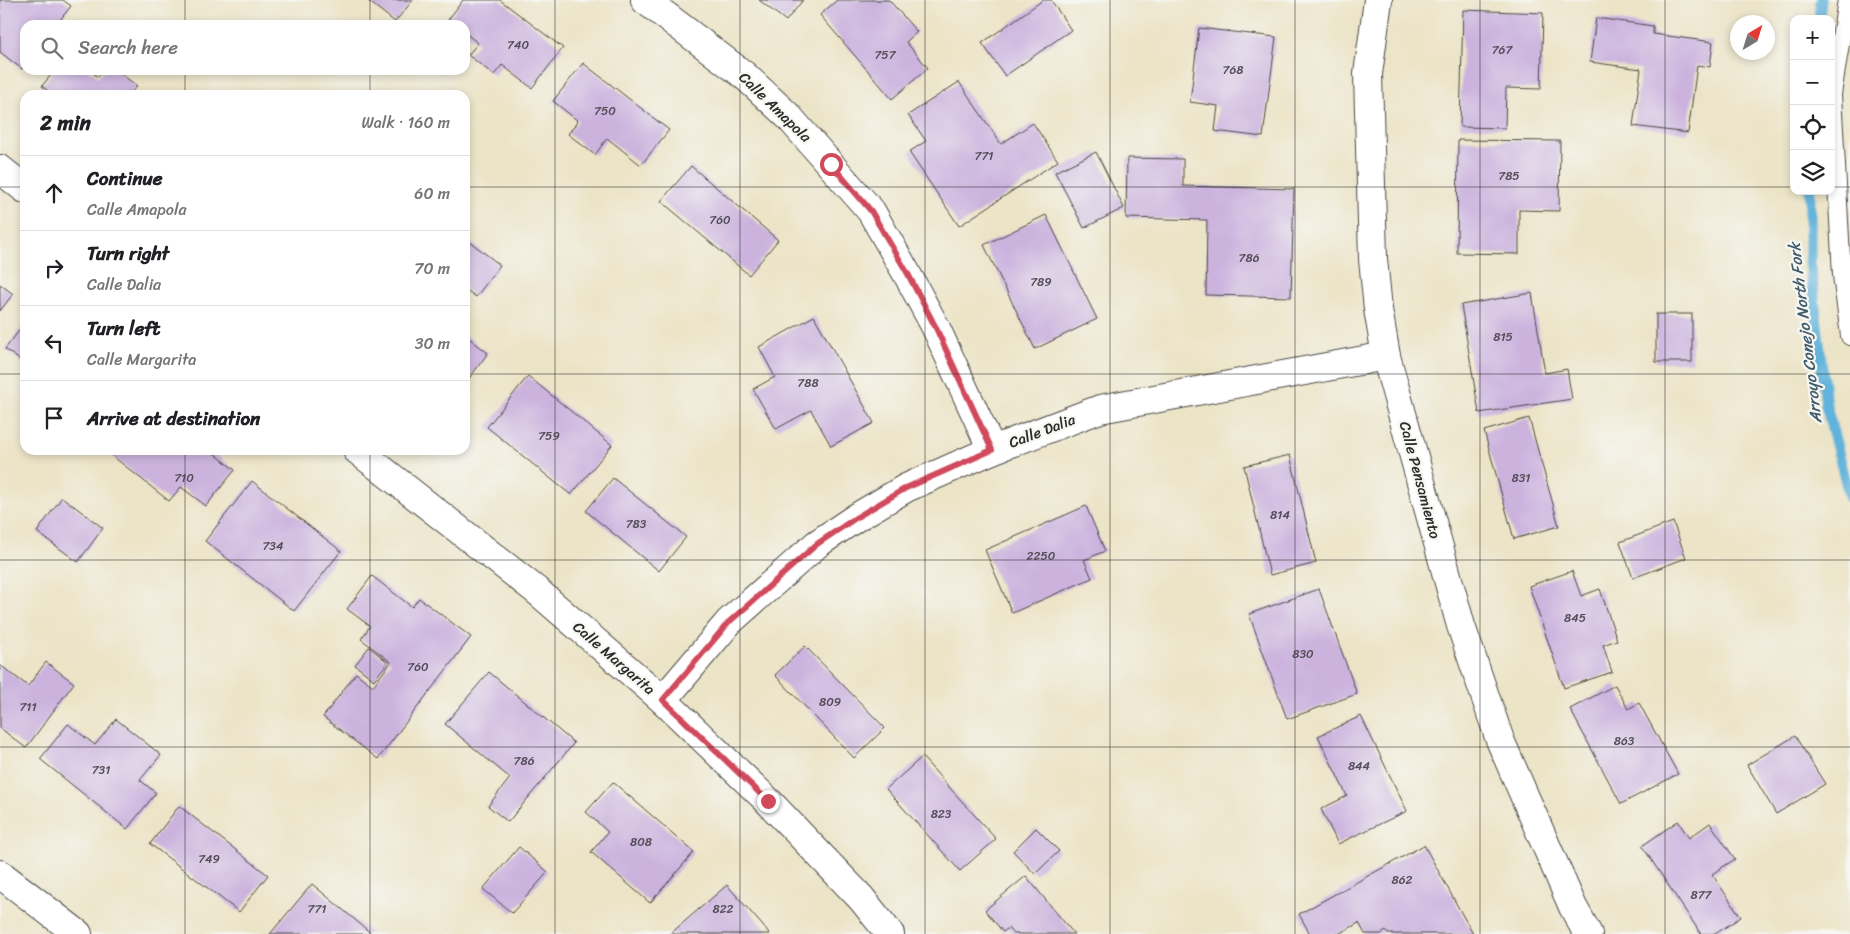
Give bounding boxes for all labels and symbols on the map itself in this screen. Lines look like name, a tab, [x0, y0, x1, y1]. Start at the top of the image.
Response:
north arrow	[1730, 15, 1775, 60]
house number: 740	[507, 34, 529, 56]
house number: 767	[1492, 39, 1513, 61]
house number: 757	[874, 44, 897, 66]
house number: 768	[1223, 59, 1243, 81]
street label: Calle Amapola	[732, 65, 818, 149]
house number: 750	[594, 100, 616, 122]
house number: 771	[975, 145, 993, 167]
route start	[820, 153, 843, 176]
house number: 785	[1498, 165, 1520, 187]
house number: 760	[709, 209, 731, 231]
water label: Arroyo Conejo North Fork	[1779, 239, 1831, 426]
house number: 786	[1239, 247, 1260, 269]
house number: 789	[1030, 271, 1052, 293]
house number: 815	[1493, 326, 1513, 348]
house number: 788	[797, 372, 819, 394]
street label: Calle Dalia	[1005, 406, 1080, 456]
street label: Calle Pensamiento	[1392, 418, 1448, 542]
house number: 759	[538, 425, 560, 447]
house number: 710	[174, 467, 194, 489]
house number: 831	[1512, 467, 1530, 489]
house number: 814	[1270, 504, 1290, 526]
house number: 783	[626, 513, 647, 535]
house number: 734	[263, 535, 284, 557]
house number: 2250	[1027, 545, 1056, 567]
house number: 845	[1564, 607, 1586, 629]
street label: Calle Margarita	[567, 615, 662, 702]
house number: 830	[1292, 643, 1314, 665]
house number: 760	[407, 656, 429, 678]
house number: 809	[819, 691, 841, 713]
house number: 711	[19, 696, 37, 718]
house number: 863	[1614, 730, 1635, 752]
house number: 786	[514, 750, 535, 772]
house number: 844	[1348, 755, 1371, 777]
house number: 731	[92, 759, 110, 781]
route end	[757, 790, 780, 813]
house number: 823	[931, 803, 952, 825]
house number: 808	[630, 831, 652, 853]
house number: 749	[198, 848, 220, 870]
house number: 862	[1392, 869, 1413, 891]
house number: 877	[1691, 884, 1713, 906]
house number: 771	[308, 898, 326, 920]
house number: 822	[712, 898, 734, 920]

